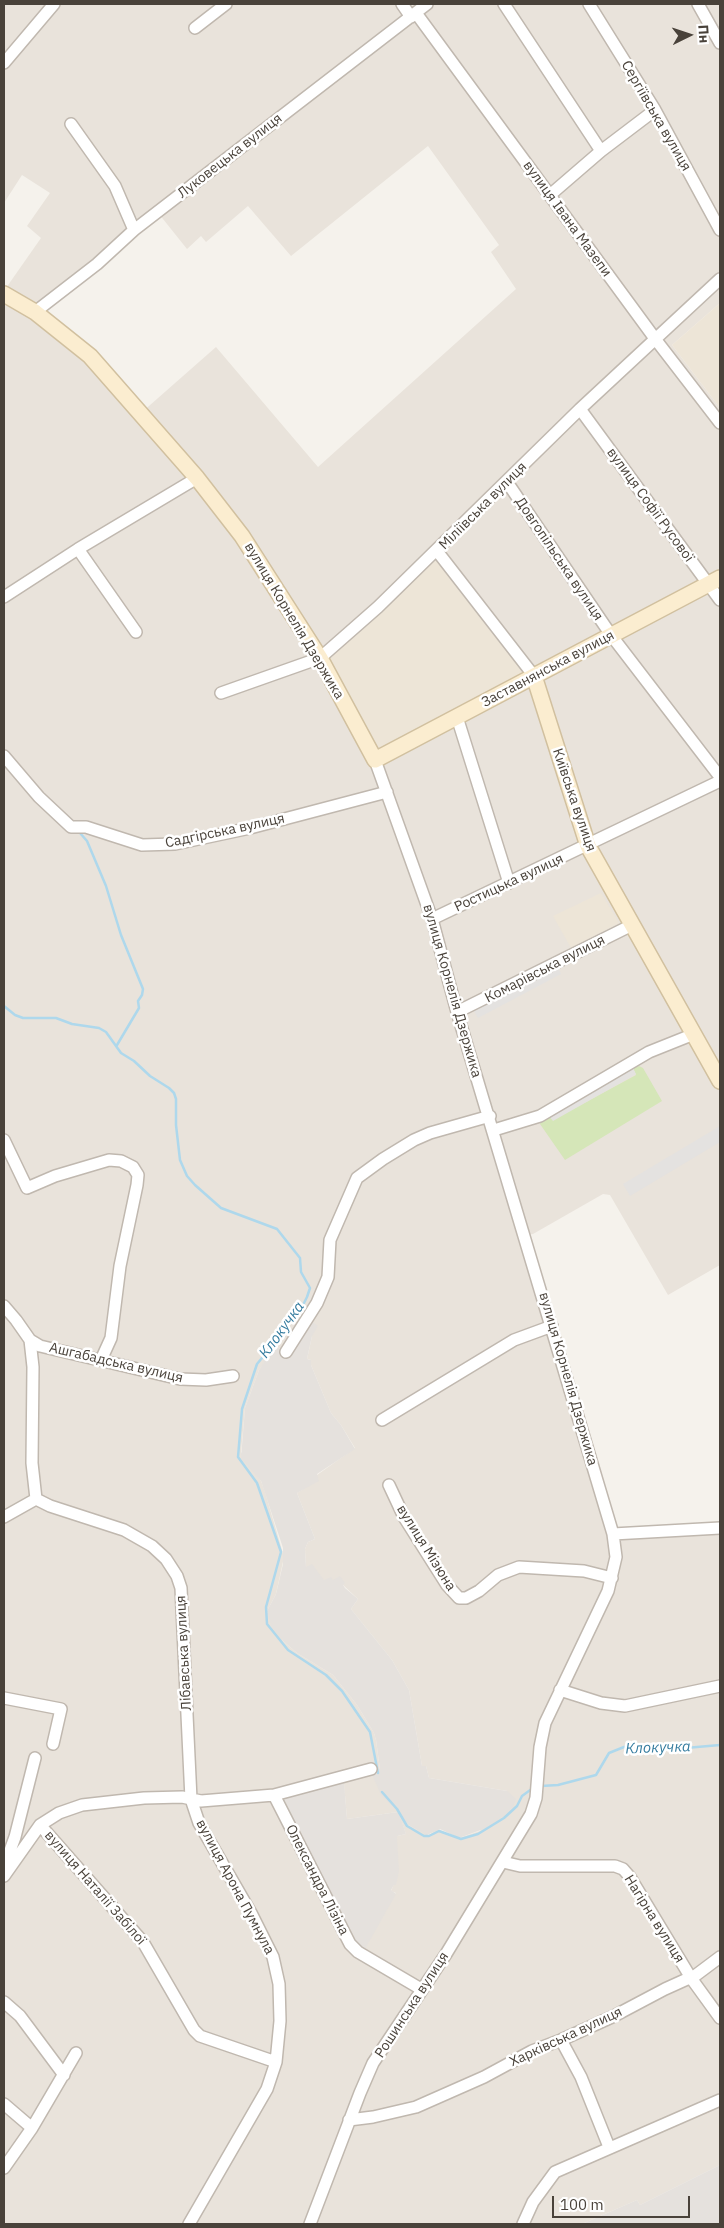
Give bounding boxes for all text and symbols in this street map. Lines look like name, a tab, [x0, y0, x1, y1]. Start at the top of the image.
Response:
north arrow	[664, 10, 714, 60]
text: Пн	[694, 24, 714, 44]
street label: Сергіївська вулиця	[618, 58, 694, 174]
street label: Луковецька вулиця	[174, 110, 286, 202]
street label: вулиця Івана Мазепи	[519, 158, 615, 280]
street label: вулиця Софії Русової	[603, 445, 697, 565]
street label: Міліївська вулиця	[436, 459, 530, 553]
street label: Довгопільська вулиця	[511, 494, 607, 624]
street label: вулиця Корнелія Дзержика	[241, 540, 347, 702]
street label: Заставнянська вулиця	[479, 627, 617, 711]
street label: Київська вулиця	[549, 746, 599, 854]
street label: Садгірська вулиця	[164, 810, 286, 852]
street label: Ростицька вулиця	[452, 850, 566, 916]
street label: вулиця Корнелія Дзержика	[419, 902, 485, 1080]
street label: Комарівська вулиця	[482, 931, 608, 1007]
street label: вулиця Корнелія Дзержика	[535, 1290, 601, 1468]
water label: Клокучка	[256, 1298, 308, 1362]
street label: Ашгабадська вулиця	[47, 1339, 185, 1387]
street label: вулиця Мізюна	[393, 1502, 459, 1594]
street label: Лібавська вулиця	[173, 1595, 195, 1711]
water label: Клокучка	[625, 1738, 691, 1758]
street label: вулиця Арона Пумнула	[192, 1817, 278, 1957]
street label: Олександра Лізіна	[282, 1822, 352, 1938]
street label: вулиця Наталії Забілої	[41, 1827, 149, 1949]
street label: Нагірна вулиця	[620, 1872, 688, 1966]
street label: Рошинська вулиця	[372, 1949, 452, 2061]
street label: Харківська вулиця	[507, 2004, 625, 2070]
scale bar	[554, 2186, 692, 2218]
text: 100 m	[560, 2195, 604, 2214]

